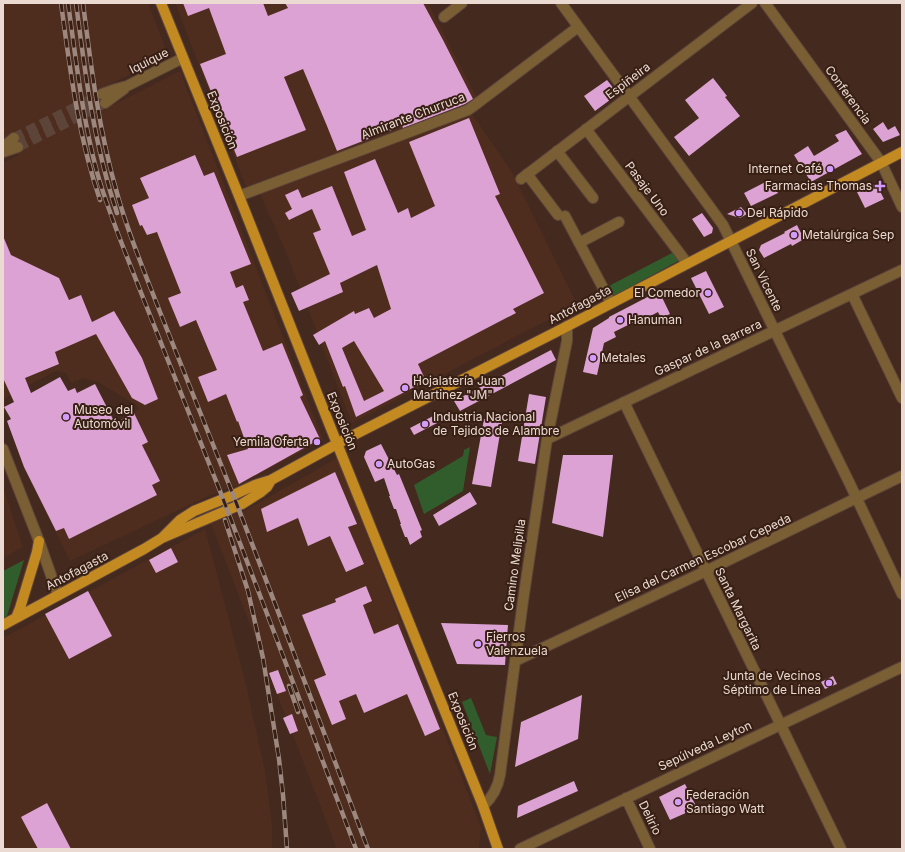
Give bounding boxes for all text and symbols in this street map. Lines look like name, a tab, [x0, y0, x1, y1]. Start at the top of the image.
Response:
street label: Iquique	[127, 44, 171, 77]
street label: Espiñeira	[602, 59, 653, 102]
street label: Conferencia	[822, 62, 875, 127]
street label: Exposición	[204, 88, 241, 151]
street label: Almirante Churruca	[359, 89, 467, 142]
street label: Pasaje Uno	[622, 159, 673, 219]
place label: Internet Café	[748, 161, 822, 176]
marker: Internet Café	[825, 164, 835, 174]
place label: Farmacias Thomas	[765, 178, 872, 193]
marker: Farmacias Thomas	[875, 181, 885, 191]
place label: Del Rápido	[747, 205, 808, 220]
marker: Del Rápido	[734, 208, 744, 218]
place label: Metalúrgica Sep	[802, 227, 894, 242]
marker: Metalúrgica Sep	[789, 230, 799, 240]
street label: San Vicente	[743, 246, 786, 314]
street label: Antofagasta	[546, 282, 614, 327]
place label: El Comedor	[634, 285, 700, 300]
marker: El Comedor	[703, 288, 713, 298]
place label: Hanuman	[628, 312, 682, 327]
marker: Hanuman	[615, 315, 625, 325]
street label: Gaspar de la Barrera	[652, 316, 764, 379]
place label: Metales	[601, 350, 646, 365]
marker: Metales	[588, 353, 598, 363]
place label: Hojalatería Juan Martinez "JM"	[413, 373, 505, 402]
marker: Hojalatería Juan Martinez "JM"	[400, 383, 410, 393]
street label: Exposición	[324, 389, 361, 452]
place label: Museo del Automóvil	[74, 402, 133, 431]
place label: Industria Nacional de Tejidos de Alambre	[433, 409, 559, 438]
marker: Museo del Automóvil	[61, 412, 71, 422]
marker: Industria Nacional de Tejidos de Alambre	[420, 419, 430, 429]
place label: Yemila Oferta	[233, 434, 309, 449]
marker: Yemila Oferta	[312, 437, 322, 447]
place label: AutoGas	[387, 456, 435, 471]
marker: AutoGas	[374, 459, 384, 469]
street label: Elisa del Carmen Escobar Cepeda	[613, 510, 793, 605]
street label: Camino Melipilla	[501, 518, 528, 612]
street label: Antofagasta	[43, 548, 111, 593]
street label: Santa Margarita	[712, 565, 765, 652]
place label: Fierros Valenzuela	[486, 629, 548, 658]
marker: Fierros Valenzuela	[473, 639, 483, 649]
place label: Junta de Vecinos Séptimo de Línea	[723, 668, 821, 697]
marker: Junta de Vecinos Séptimo de Línea	[824, 678, 834, 688]
street label: Exposición	[445, 689, 482, 752]
street label: Sepúlveda Leyton	[656, 717, 754, 774]
place label: Federación Santiago Watt	[686, 787, 765, 816]
marker: Federación Santiago Watt	[673, 797, 683, 807]
street label: Delirio	[636, 798, 665, 837]

